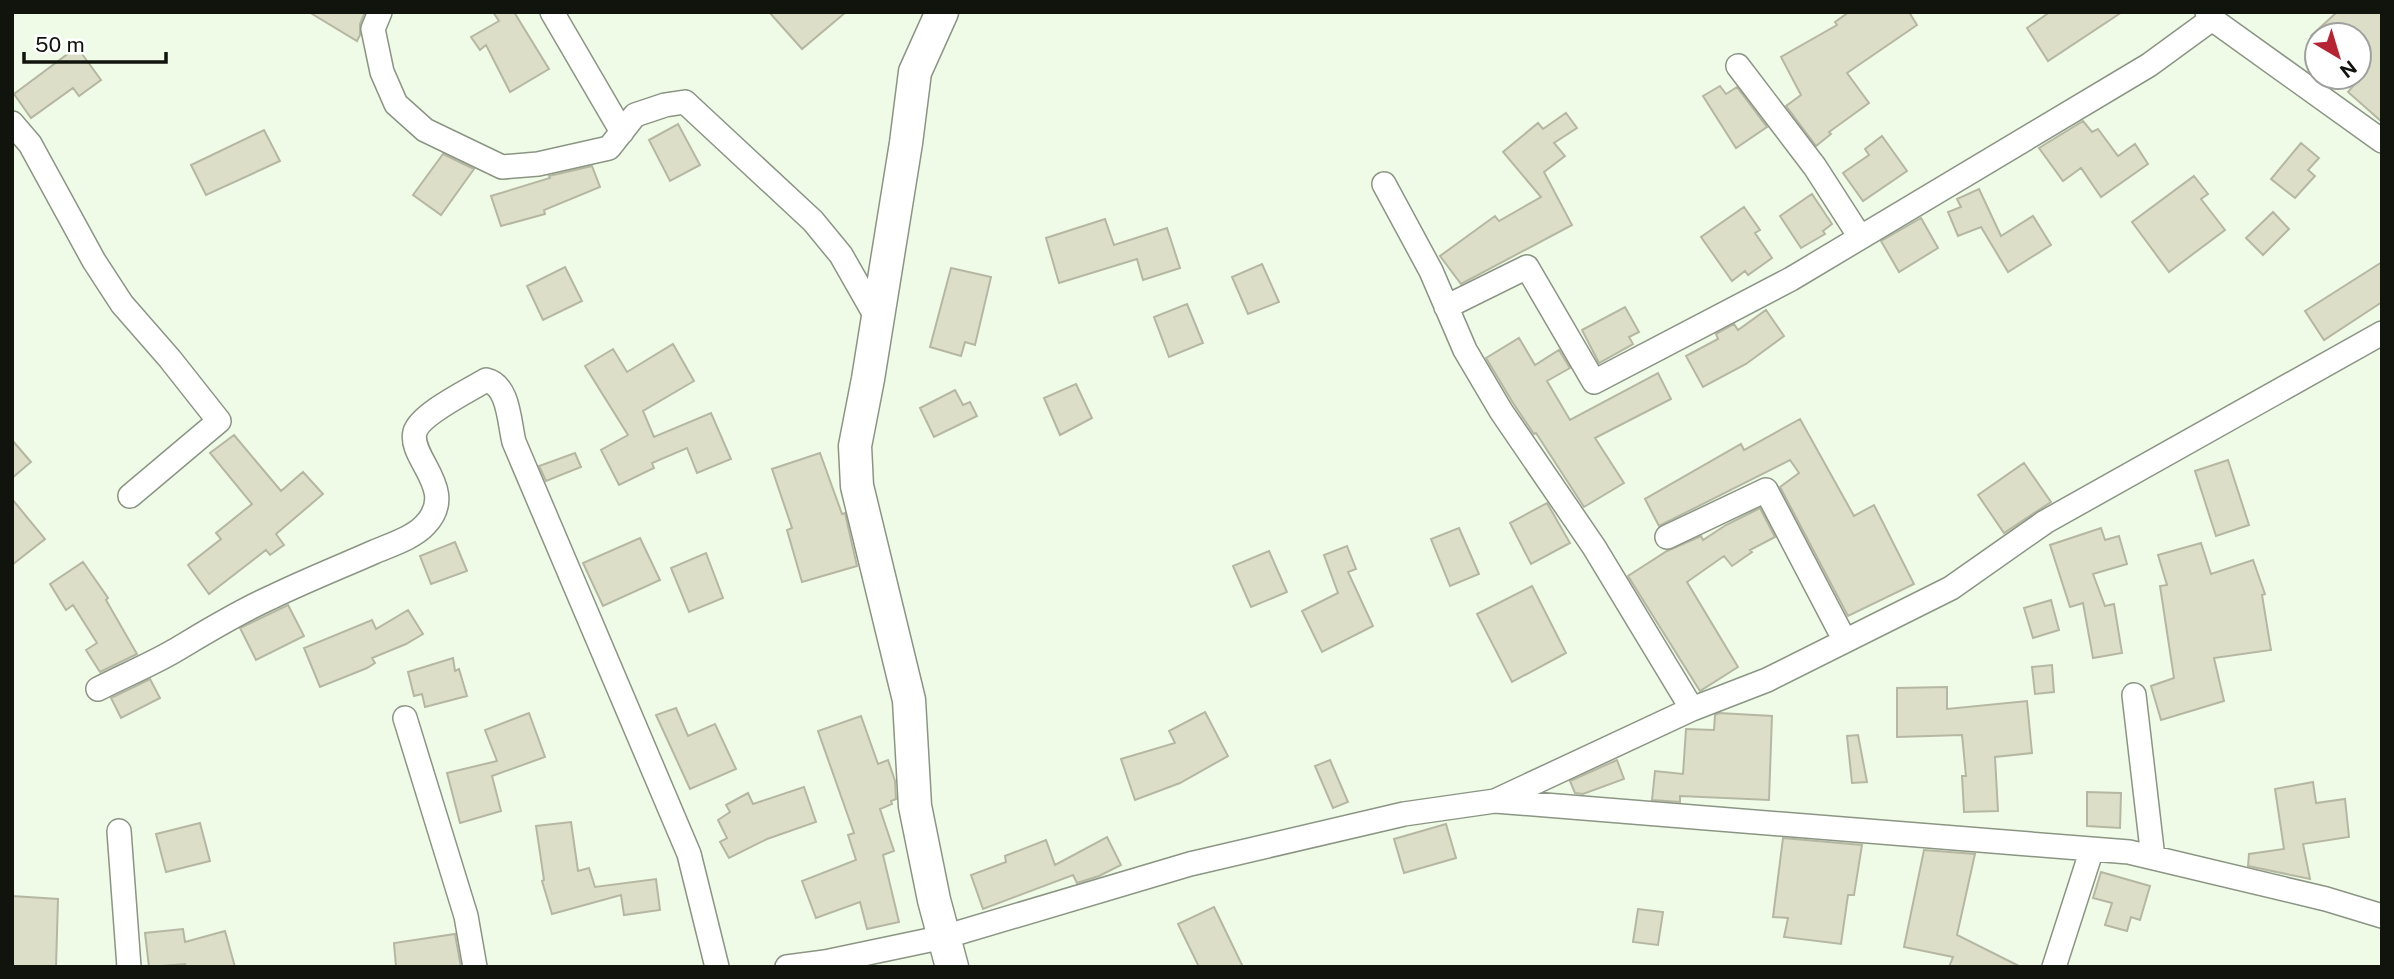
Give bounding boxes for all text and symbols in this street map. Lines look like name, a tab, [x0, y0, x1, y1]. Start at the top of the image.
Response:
scale bar	[24, 21, 166, 65]
north arrow	[2303, 21, 2373, 91]
text: 50 m	[35, 32, 85, 57]
text: N	[2336, 56, 2361, 83]

